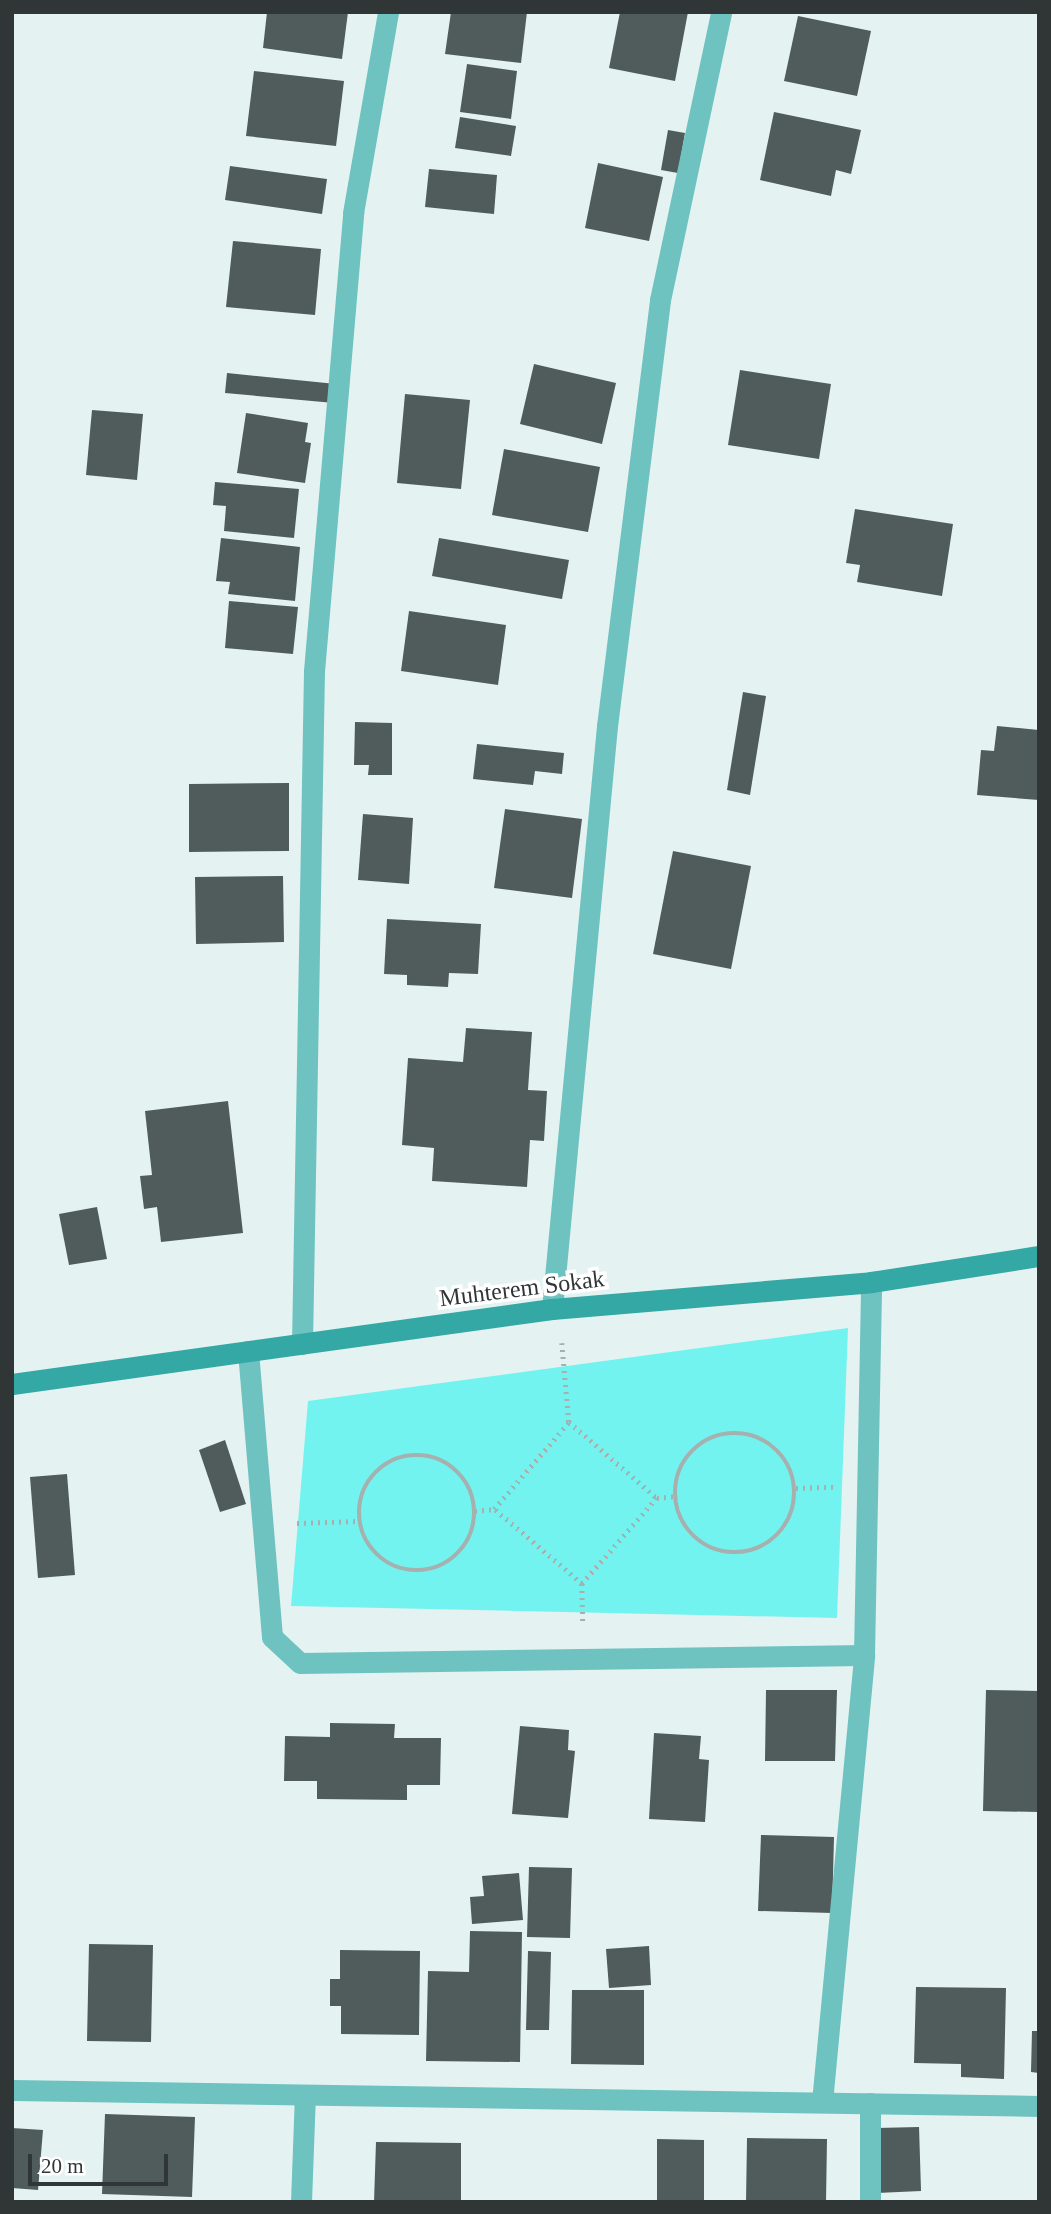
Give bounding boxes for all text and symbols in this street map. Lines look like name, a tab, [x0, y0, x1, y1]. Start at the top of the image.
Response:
street label: Muhterem Sokak	[438, 1265, 606, 1313]
scale bar	[32, 2140, 172, 2184]
text: 20 m	[41, 2154, 84, 2178]

